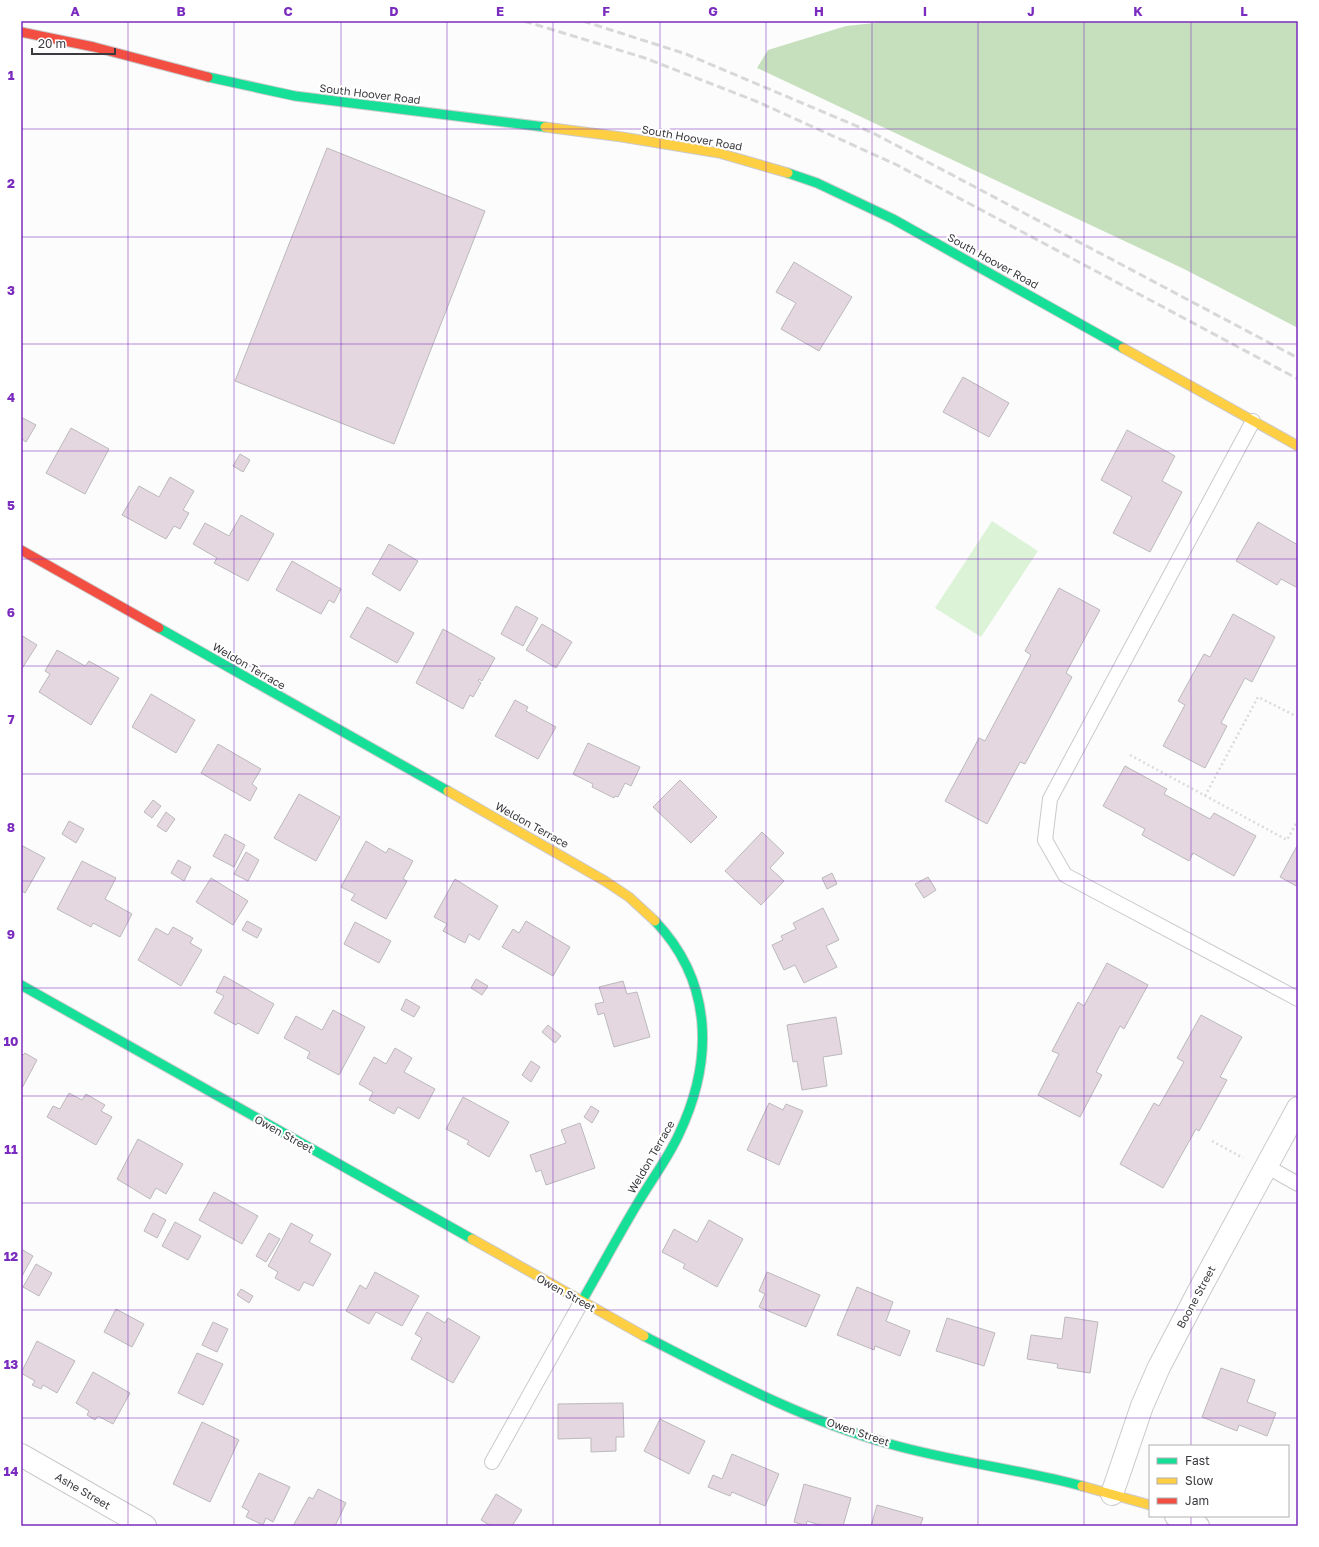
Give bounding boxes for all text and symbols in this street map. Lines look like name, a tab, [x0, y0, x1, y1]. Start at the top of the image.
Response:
text: A	[70, 3, 80, 19]
text: B	[176, 3, 186, 19]
text: C	[283, 3, 293, 19]
text: D	[389, 3, 399, 19]
text: E	[496, 3, 504, 19]
text: F	[602, 3, 610, 19]
text: G	[708, 3, 718, 19]
text: H	[814, 3, 824, 19]
text: I	[923, 3, 927, 19]
text: J	[1027, 3, 1035, 19]
text: K	[1133, 3, 1143, 19]
text: L	[1240, 3, 1248, 19]
scale bar	[32, 30, 115, 56]
text: 20 m	[38, 36, 66, 51]
text: 1	[8, 67, 15, 83]
street label: South Hoover Road	[319, 81, 421, 106]
street label: South Hoover Road	[641, 122, 743, 153]
text: 2	[7, 175, 15, 191]
street label: South Hoover Road	[946, 230, 1041, 291]
text: 3	[7, 282, 15, 298]
text: 4	[7, 389, 15, 405]
text: 5	[7, 497, 15, 513]
text: 6	[7, 604, 15, 620]
street label: Weldon Terrace	[210, 639, 288, 692]
text: 7	[7, 711, 15, 727]
street label: Weldon Terrace	[493, 799, 571, 850]
text: 8	[7, 819, 15, 835]
text: 9	[7, 926, 15, 942]
text: 10	[3, 1033, 19, 1049]
street label: Owen Street	[252, 1112, 316, 1155]
street label: Weldon Terrace	[624, 1118, 677, 1196]
text: 11	[4, 1141, 18, 1157]
text: 12	[4, 1248, 18, 1264]
street label: Boone Street	[1174, 1263, 1218, 1330]
street label: Owen Street	[534, 1271, 598, 1314]
text: 13	[4, 1356, 18, 1372]
street label: Owen Street	[825, 1415, 891, 1448]
legend	[1149, 1445, 1289, 1517]
text: Fast	[1185, 1453, 1210, 1468]
text: 14	[4, 1463, 18, 1479]
street label: Ashe Street	[53, 1470, 113, 1512]
text: Slow	[1185, 1473, 1213, 1488]
text: Jam	[1185, 1493, 1209, 1508]

